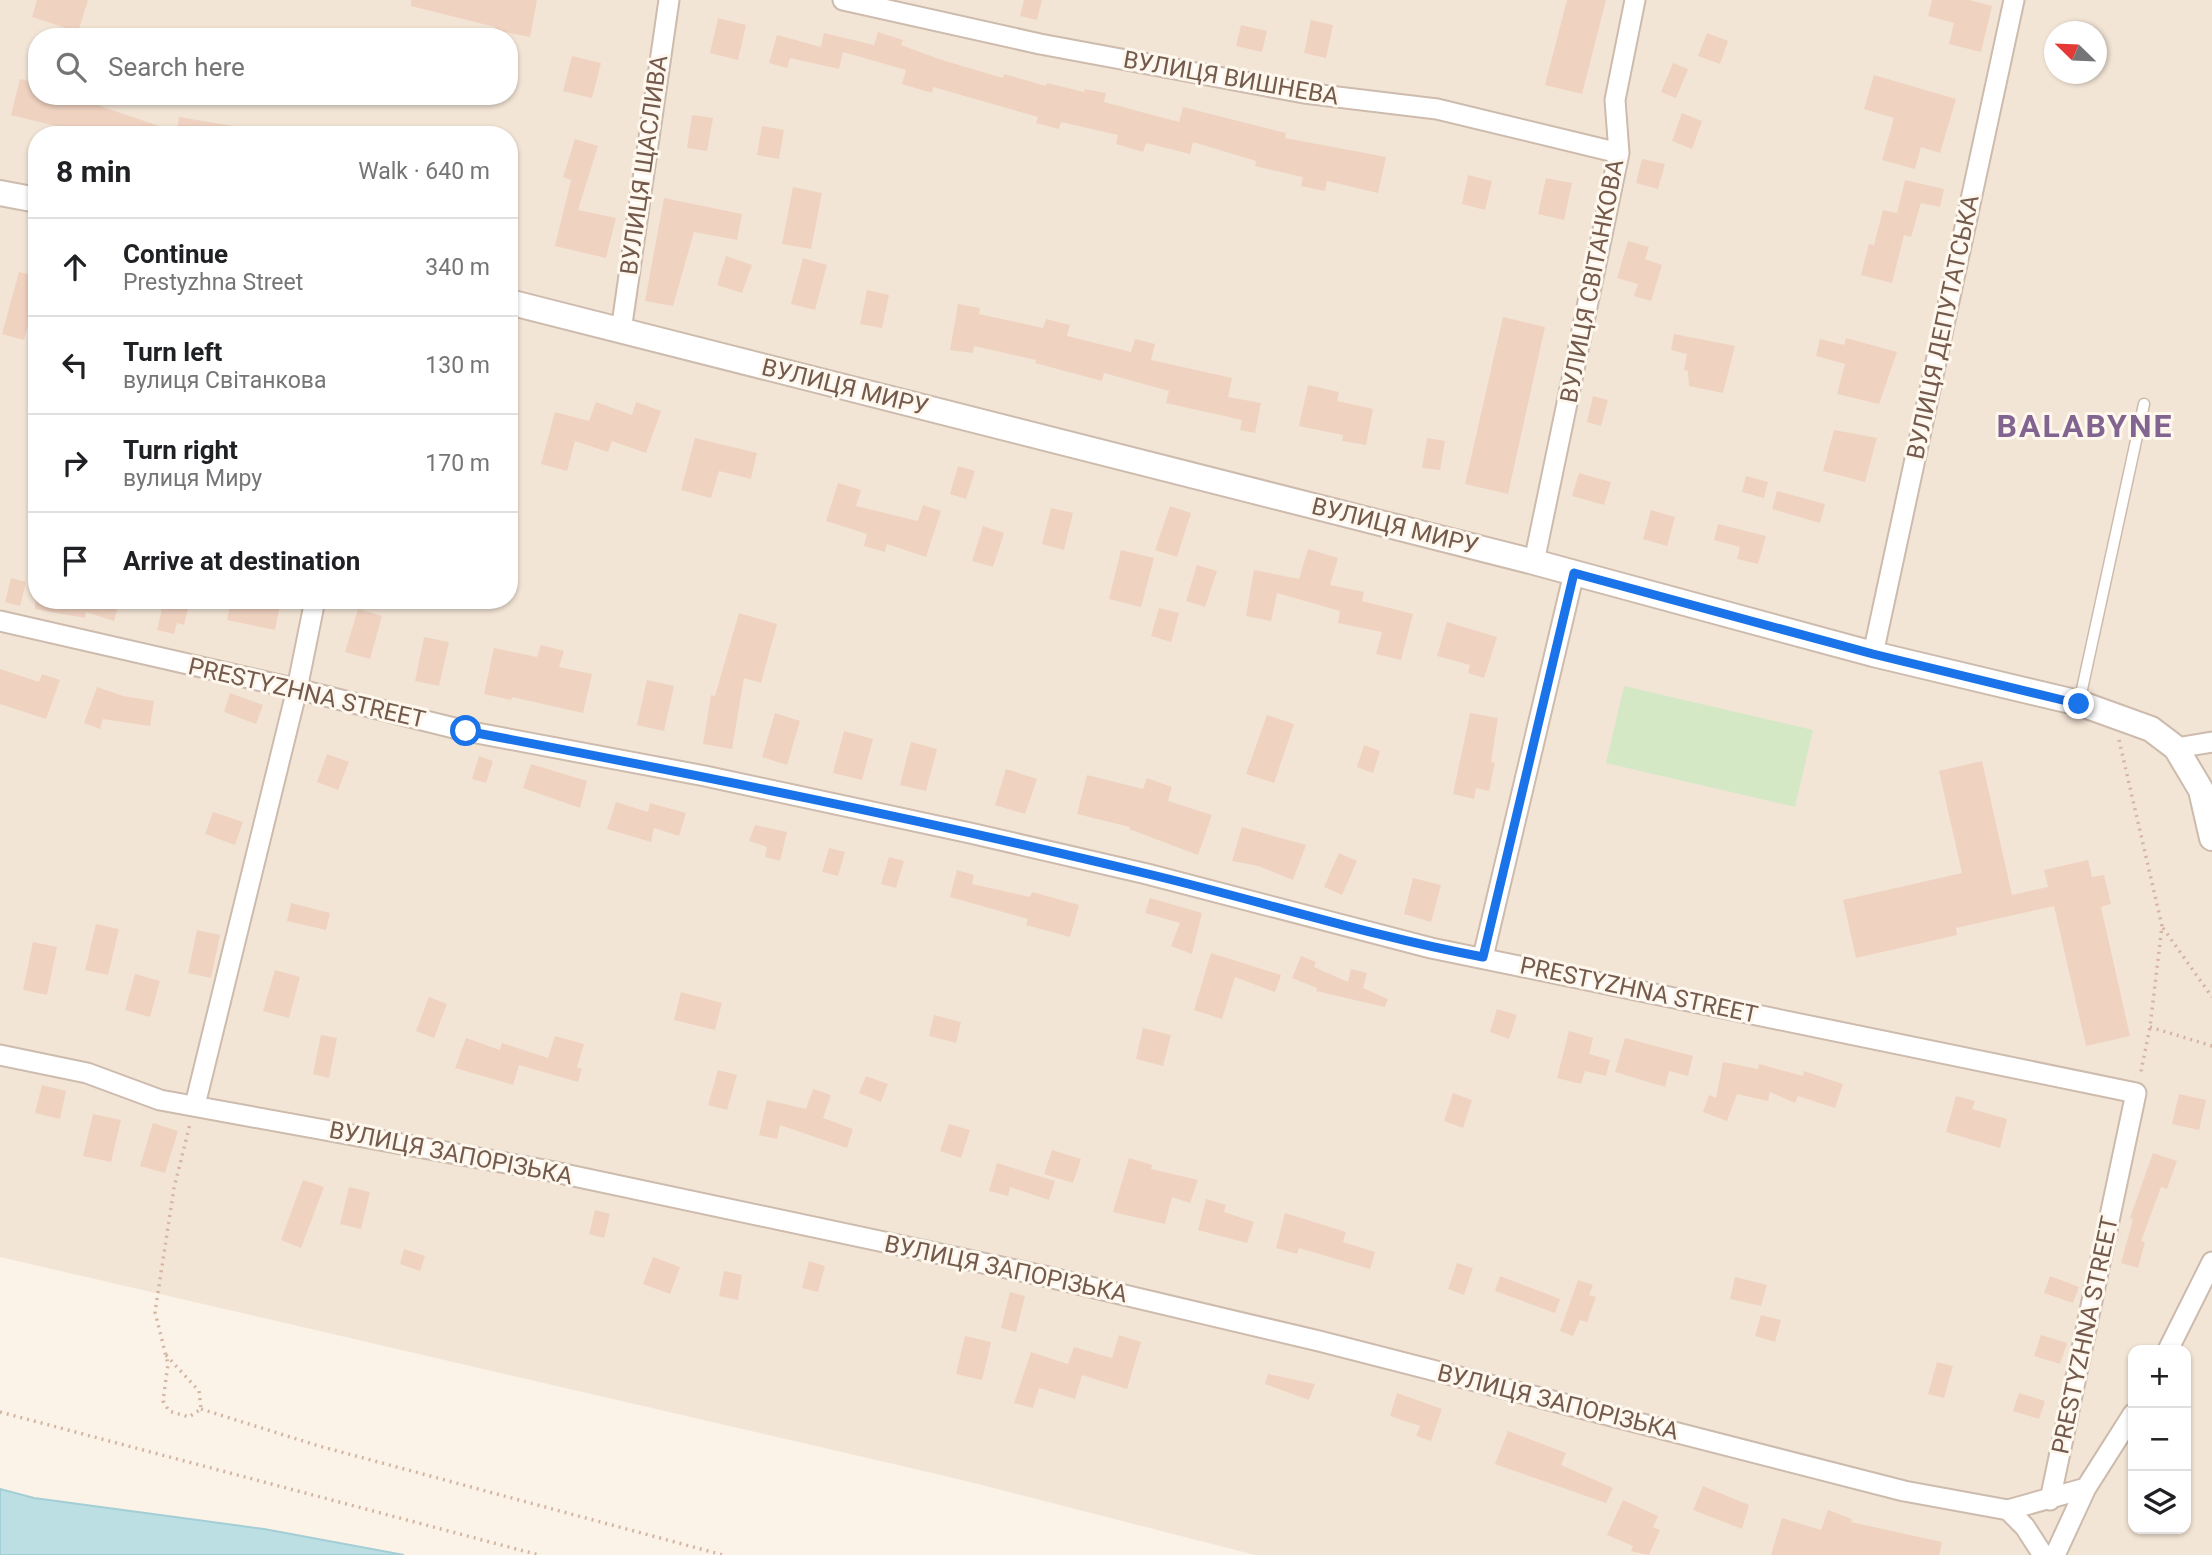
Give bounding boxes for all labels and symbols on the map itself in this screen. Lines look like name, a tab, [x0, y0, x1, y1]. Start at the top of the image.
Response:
north arrow	[2044, 21, 2107, 84]
street label: ВУЛИЦЯ ВИШНЕВА	[1121, 45, 1341, 111]
street label: ВУЛИЦЯ ЩАСЛИВА	[615, 53, 673, 277]
street label: ВУЛИЦЯ СВІТАНКОВА	[1555, 157, 1629, 405]
street label: ВУЛИЦЯ ДЕПУТАТСЬКА	[1901, 192, 1985, 462]
street label: ВУЛИЦЯ МИРУ	[759, 353, 931, 421]
district label: BALABYNE	[1997, 407, 2173, 445]
street label: ВУЛИЦЯ МИРУ	[1309, 492, 1481, 560]
street label: PRESTYZHNA STREET	[186, 652, 428, 734]
route end	[2063, 688, 2094, 719]
route start	[450, 715, 481, 746]
street label: PRESTYZHNA STREET	[1518, 951, 1760, 1029]
street label: ВУЛИЦЯ ЗАПОРІЗЬКА	[327, 1116, 576, 1190]
street label: PRESTYZHNA STREET	[2046, 1214, 2124, 1456]
street label: ВУЛИЦЯ ЗАПОРІЗЬКА	[882, 1230, 1130, 1309]
street label: ВУЛИЦЯ ЗАПОРІЗЬКА	[1434, 1358, 1682, 1446]

